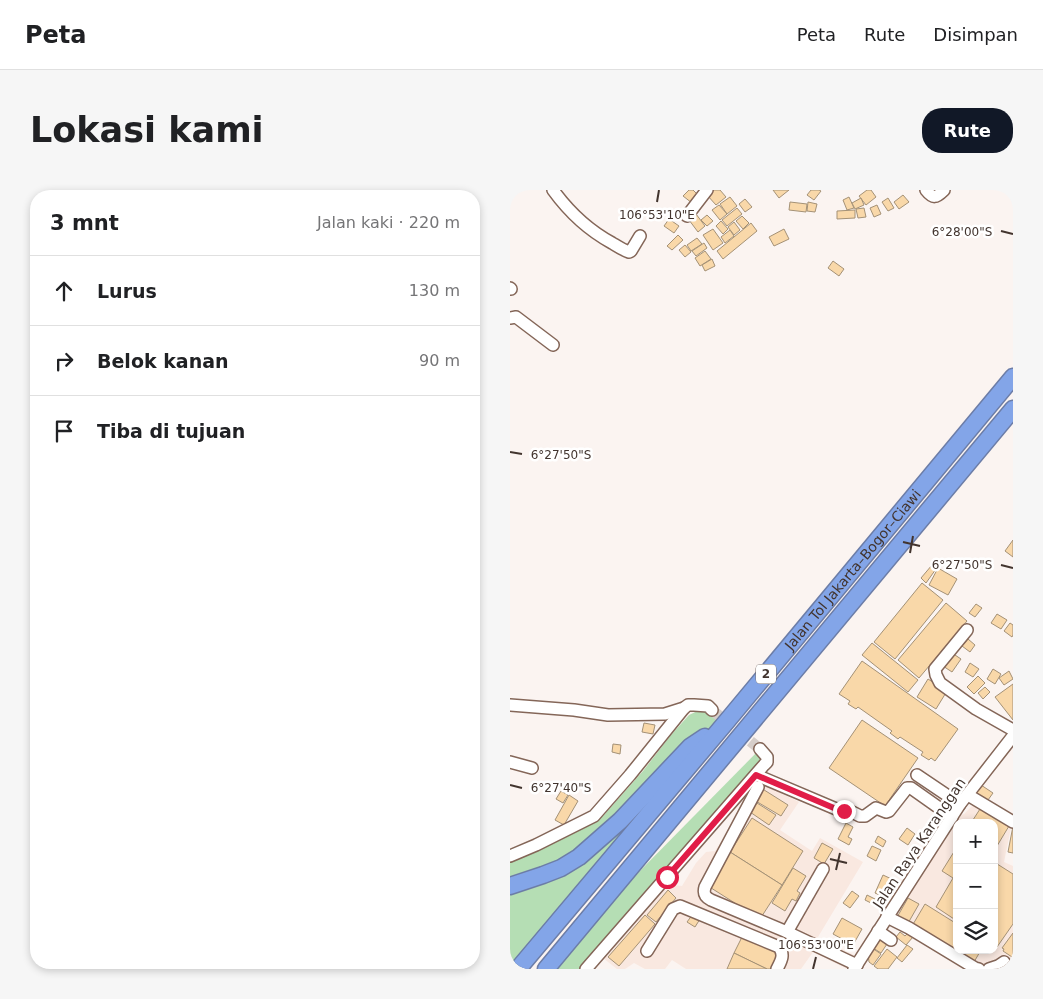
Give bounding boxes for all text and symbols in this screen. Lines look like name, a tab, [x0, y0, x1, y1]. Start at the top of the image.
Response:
text: Peta	[25, 21, 87, 49]
text: Peta	[797, 24, 836, 45]
text: Rute	[864, 24, 905, 45]
text: Disimpan	[933, 24, 1018, 45]
button: Rute	[922, 108, 1013, 153]
text: Lokasi kami	[30, 110, 264, 150]
text: 106°53'10"E	[619, 208, 695, 222]
text: 3 mnt	[50, 211, 119, 235]
text: Jalan kaki · 220 m	[317, 213, 460, 232]
text: 6°28'00"S	[932, 225, 992, 239]
icon: ahead	[50, 277, 78, 305]
text: Lurus	[97, 280, 157, 302]
text: 130 m	[409, 281, 460, 300]
icon: right	[50, 347, 78, 375]
text: Belok kanan	[97, 350, 229, 372]
text: 90 m	[419, 351, 460, 370]
icon: arrive	[50, 417, 78, 445]
text: Tiba di tujuan	[97, 420, 245, 442]
text: 6°27'50"S	[531, 448, 591, 462]
street label: Jalan Tol Jakarta–Bogor–Ciawi	[781, 486, 924, 654]
text: 6°27'50"S	[932, 558, 992, 572]
road number: 2	[756, 664, 776, 684]
street label: Jalan Raya Karanggan	[869, 775, 969, 912]
text: 6°27'40"S	[531, 781, 591, 795]
route end	[833, 800, 856, 823]
map controls	[953, 819, 998, 954]
button: +	[953, 819, 998, 864]
button: −	[953, 864, 998, 909]
route start	[656, 866, 679, 889]
button: layers	[953, 909, 998, 954]
text: 106°53'00"E	[778, 938, 854, 952]

